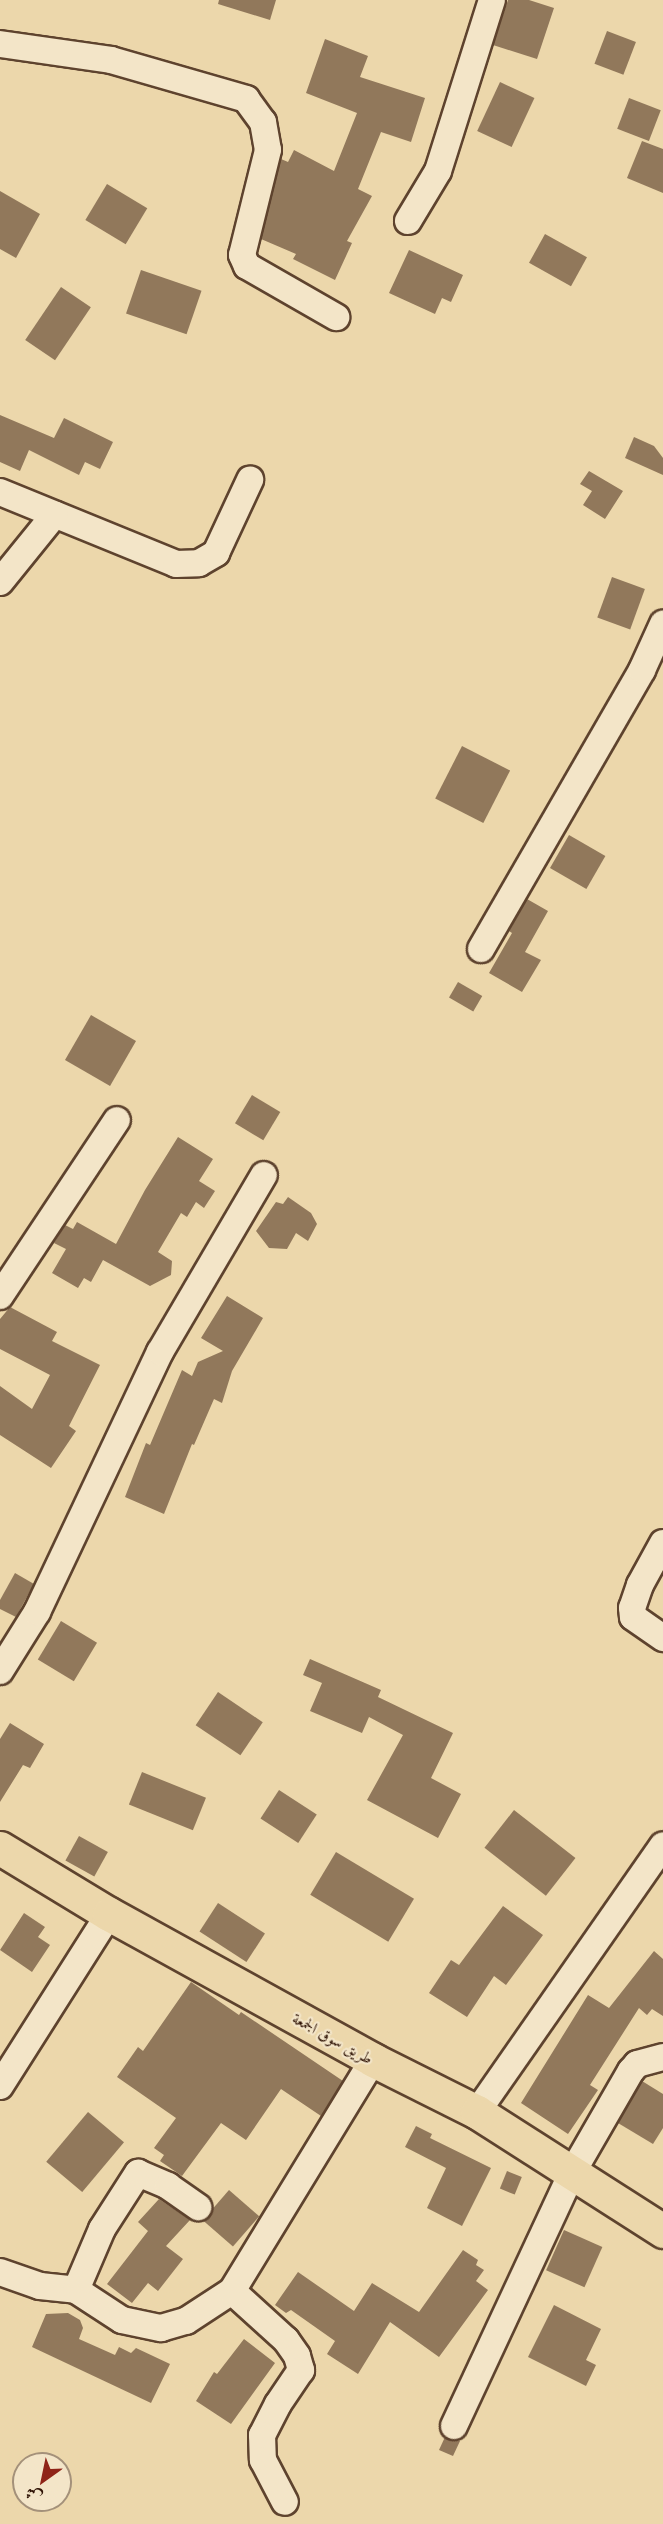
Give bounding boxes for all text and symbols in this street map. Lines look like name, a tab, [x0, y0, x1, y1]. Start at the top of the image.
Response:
street label: طريق سوق الجمعة	[289, 2008, 377, 2068]
north arrow	[12, 2452, 72, 2512]
text: ش	[21, 2483, 45, 2508]

